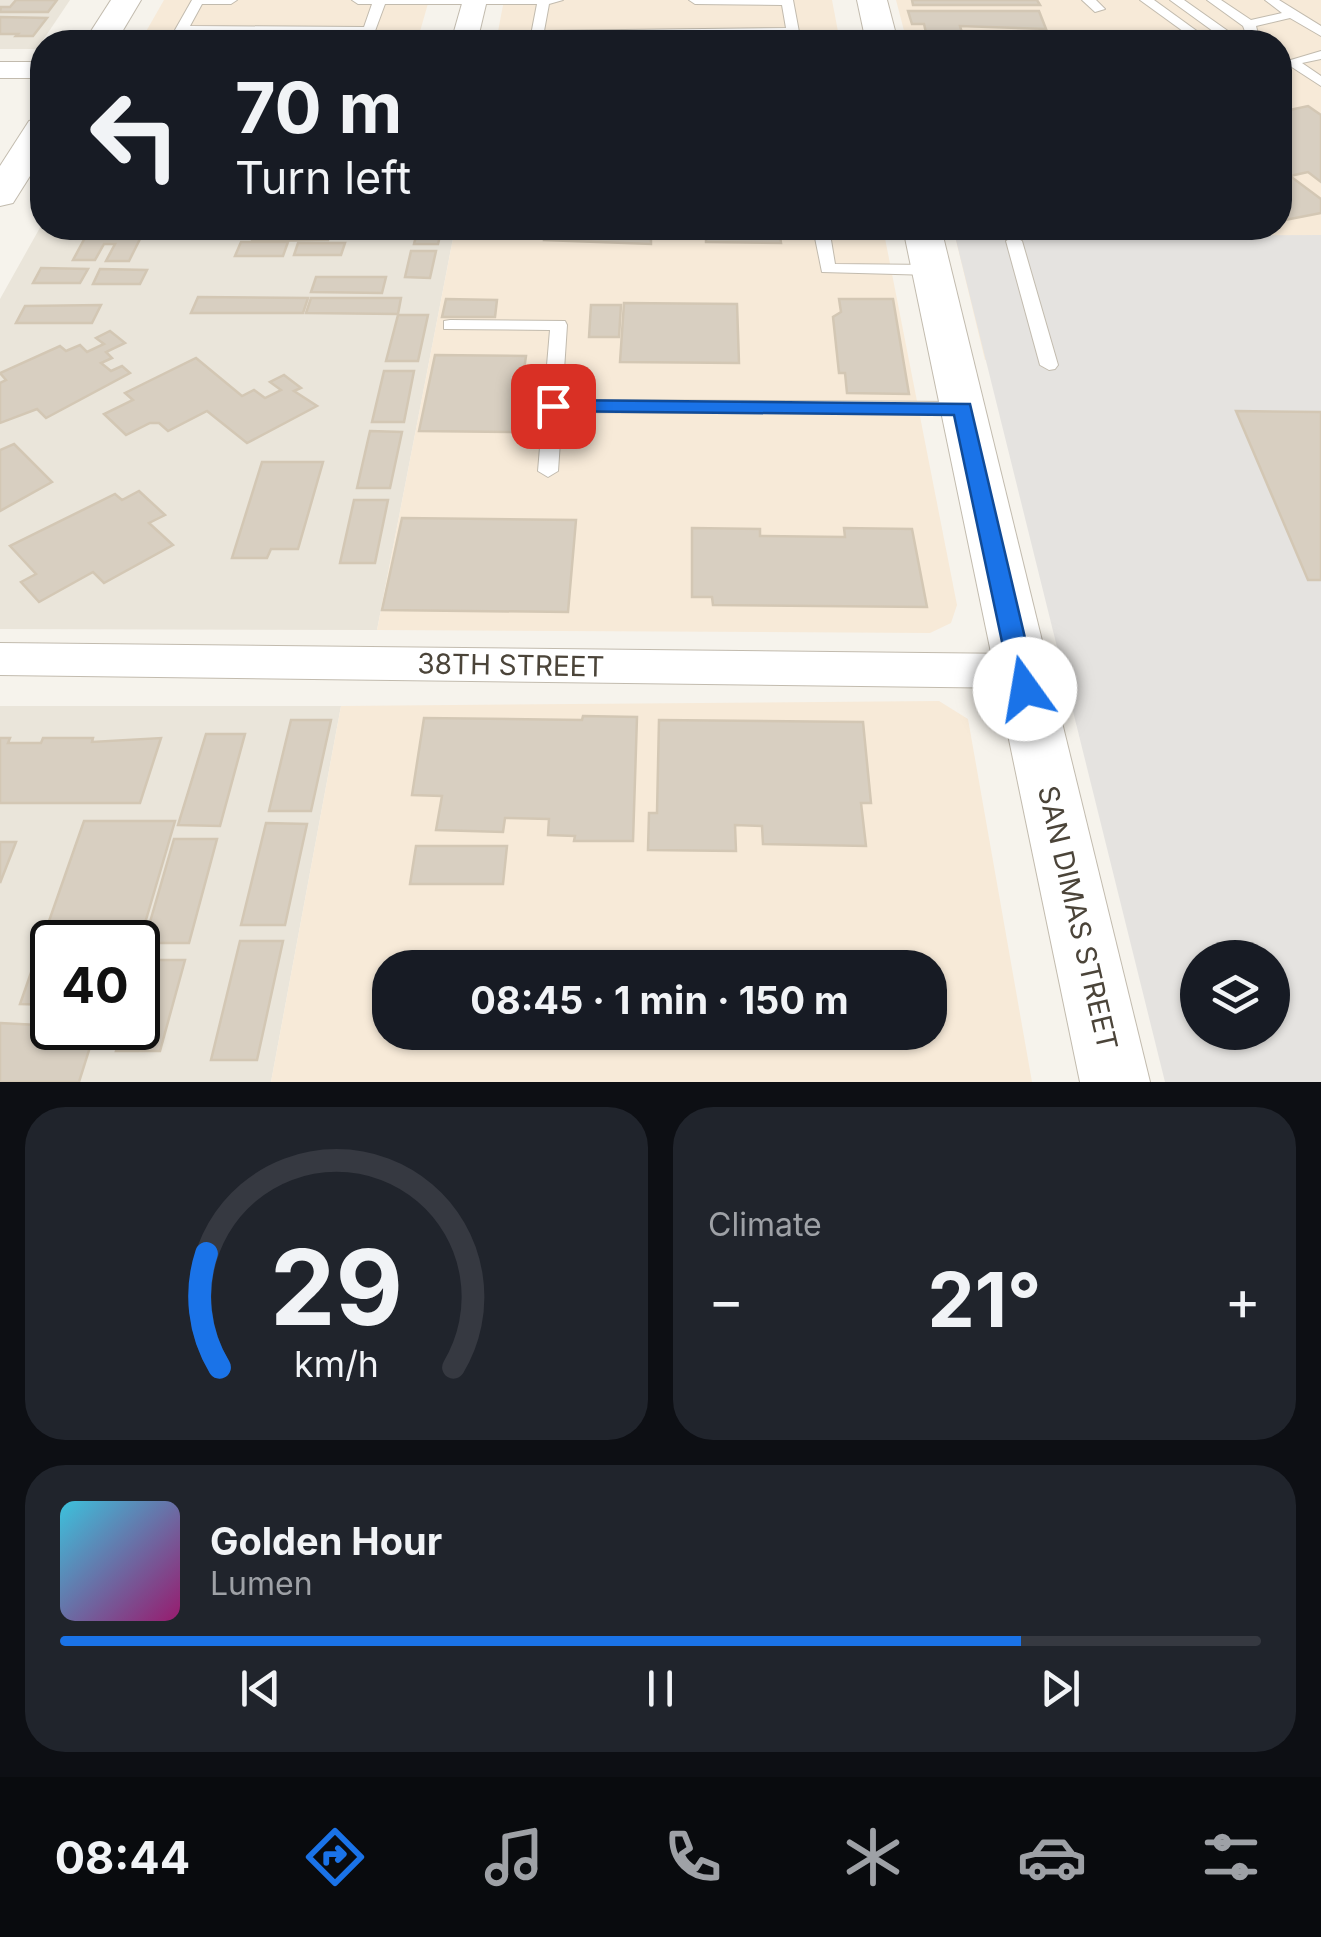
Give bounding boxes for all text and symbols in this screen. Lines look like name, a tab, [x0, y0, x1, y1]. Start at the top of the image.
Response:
text: 70 m	[235, 65, 402, 150]
icon: left	[70, 70, 200, 200]
text: Turn left	[235, 150, 411, 205]
pin	[511, 364, 596, 449]
icon: arrive	[526, 379, 581, 434]
position arrow	[973, 637, 1077, 741]
street label: 38TH STREET	[417, 646, 605, 684]
street label: SAN DIMAS STREET	[1031, 783, 1125, 1053]
speed limit sign: 40	[30, 920, 160, 1050]
map controls	[1180, 940, 1290, 1050]
button: layers	[1180, 940, 1290, 1050]
text: 08:45 · 1 min · 150 m	[470, 977, 849, 1023]
text: Climate	[708, 1205, 822, 1244]
text: 29	[270, 1224, 403, 1350]
text: 21°	[927, 1254, 1042, 1345]
text: −	[708, 1267, 744, 1333]
text: +	[1225, 1267, 1261, 1333]
text: km/h	[294, 1342, 379, 1386]
text: Golden Hour	[210, 1518, 442, 1564]
text: Lumen	[210, 1564, 313, 1603]
icon: previous	[233, 1661, 288, 1716]
icon: pause	[633, 1661, 688, 1716]
icon: next	[1033, 1661, 1088, 1716]
icon: directions	[300, 1822, 370, 1892]
icon: music	[479, 1822, 549, 1892]
icon: phone	[658, 1822, 728, 1892]
icon: climate	[838, 1822, 908, 1892]
icon: car	[1017, 1822, 1087, 1892]
icon: filters	[1196, 1822, 1266, 1892]
text: 08:44	[55, 1830, 190, 1885]

